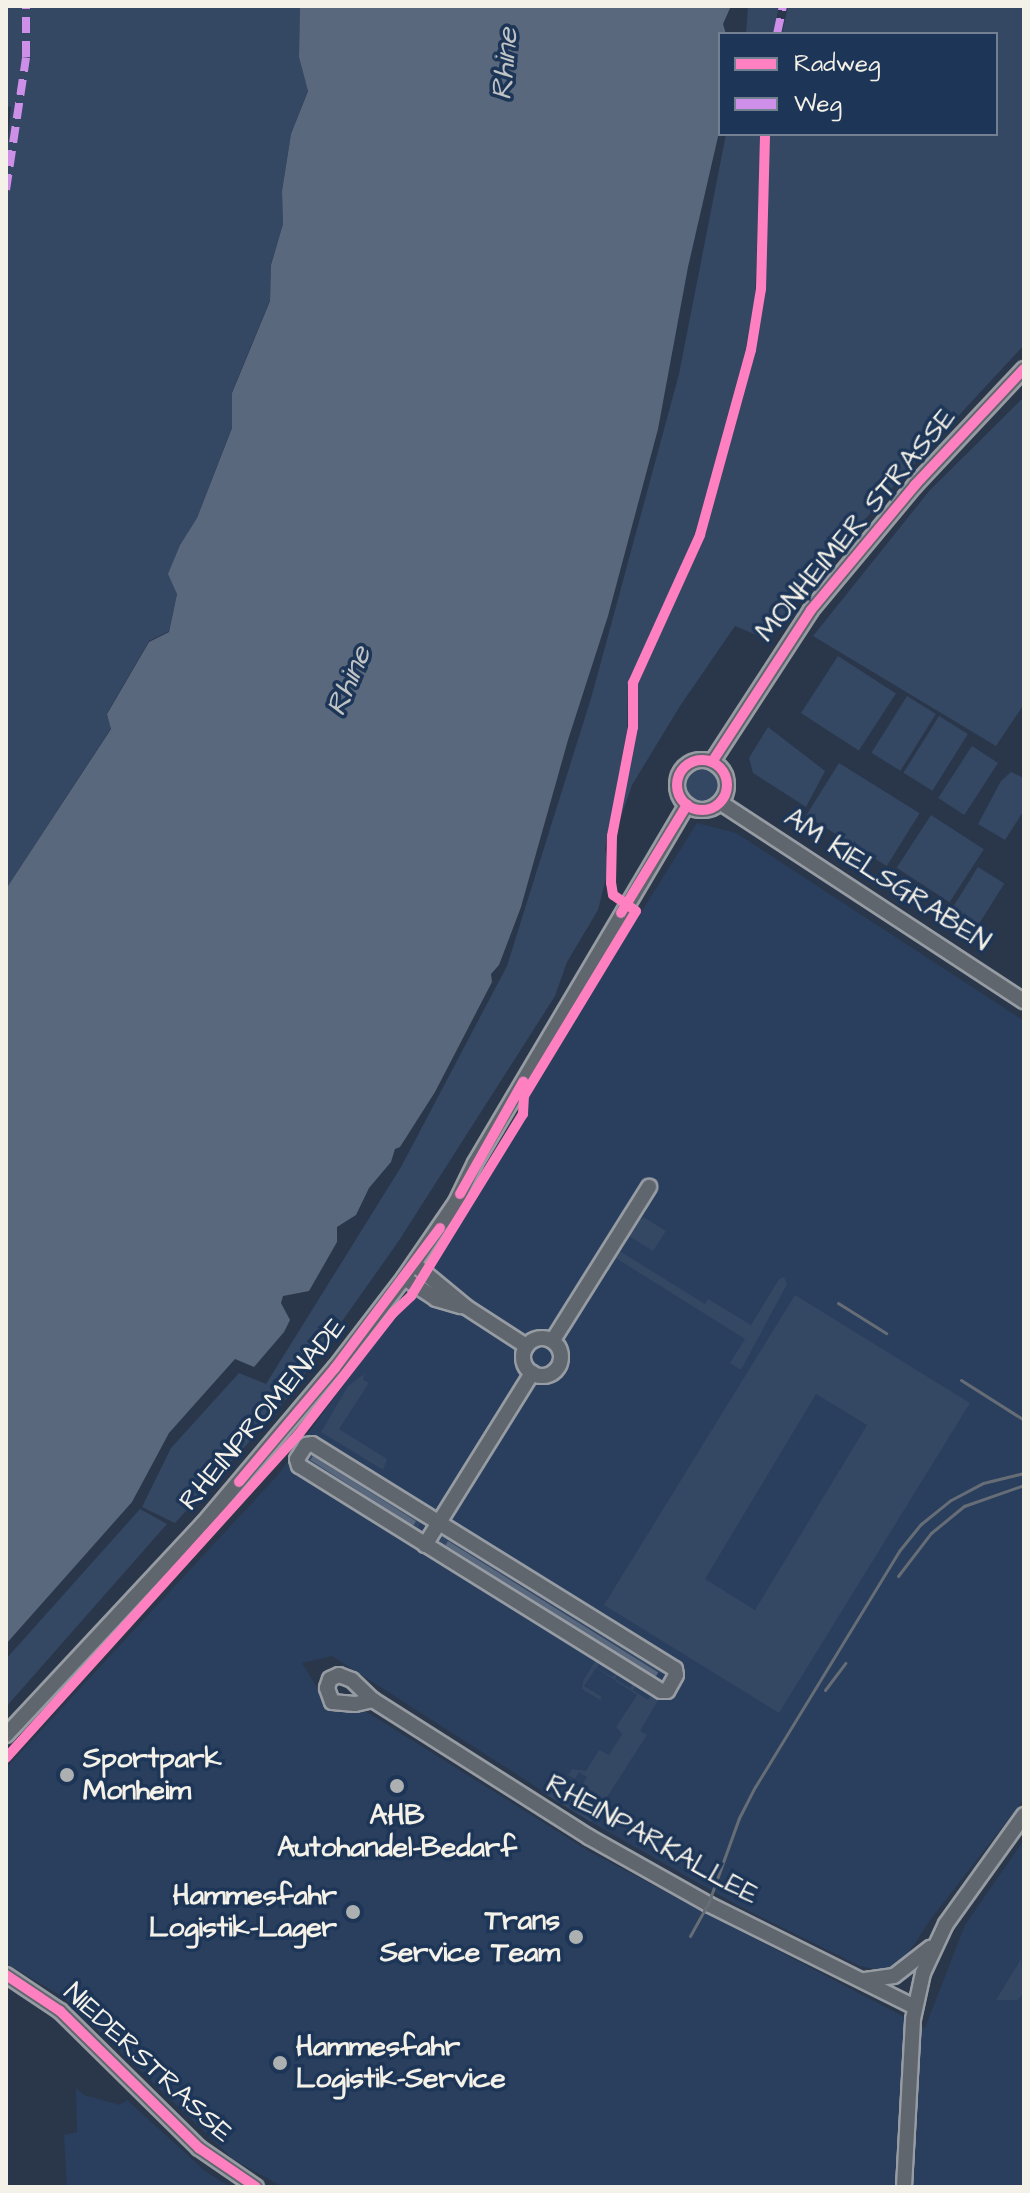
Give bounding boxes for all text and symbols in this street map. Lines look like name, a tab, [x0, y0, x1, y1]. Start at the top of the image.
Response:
water label: Rhine	[484, 27, 526, 101]
legend	[718, 32, 998, 136]
text: Radweg	[794, 47, 880, 81]
text: Weg	[794, 87, 842, 121]
street label: MONHEIMER STRASSE	[749, 402, 963, 648]
water label: Rhine	[318, 641, 380, 721]
street label: AM KIELSGRABEN	[778, 801, 996, 959]
street label: RHEINPROMENADE	[172, 1311, 354, 1517]
place label: Sportpark Monheim	[83, 1742, 222, 1808]
marker: Sportpark Monheim	[58, 1766, 76, 1784]
street label: RHEINPARKALLEE	[540, 1768, 764, 1912]
marker: AHB Autohandel-Bedarf	[388, 1777, 406, 1795]
place label: AHB Autohandel-Bedarf	[277, 1799, 517, 1865]
place label: Hammesfahr Logistik-Lager	[149, 1879, 337, 1945]
marker: Hammesfahr Logistik-Lager	[344, 1903, 362, 1921]
place label: Trans Service Team	[380, 1904, 560, 1970]
marker: Trans Service Team	[567, 1928, 585, 1946]
street label: NIEDERSTRASSE	[56, 1976, 240, 2150]
place label: Hammesfahr Logistik-Service	[296, 2030, 506, 2096]
marker: Hammesfahr Logistik-Service	[271, 2054, 289, 2072]

